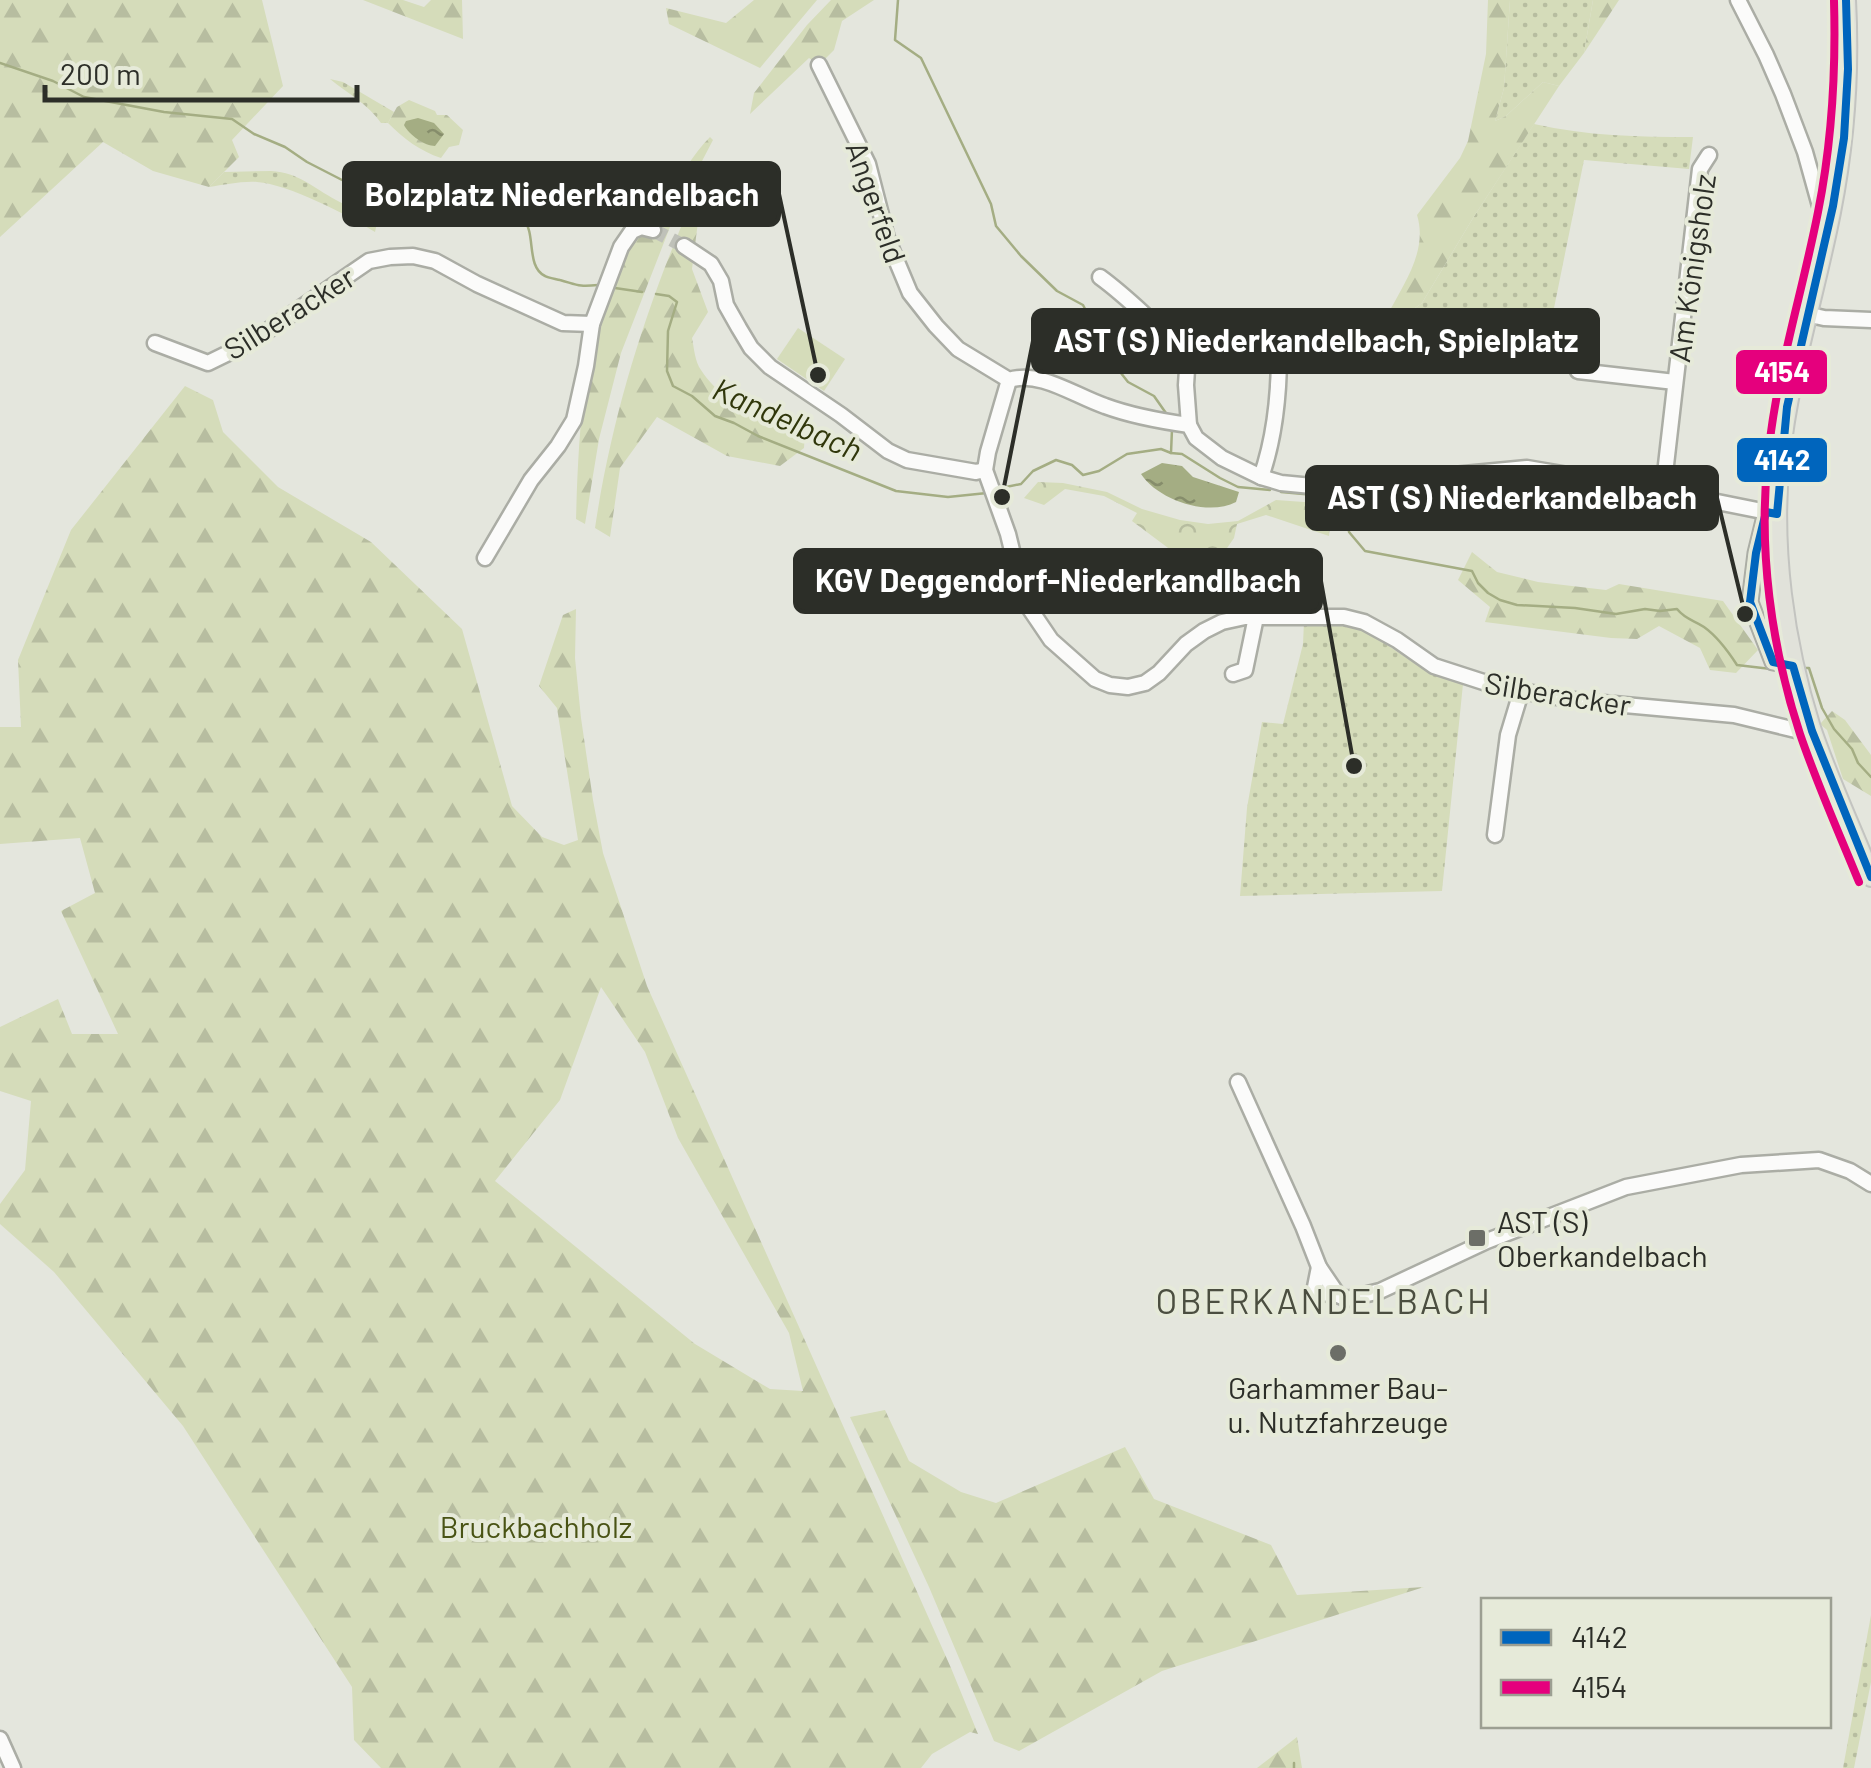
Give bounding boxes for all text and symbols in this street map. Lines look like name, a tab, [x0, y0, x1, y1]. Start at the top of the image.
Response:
scale bar	[45, 40, 358, 102]
text: 200 m	[60, 55, 141, 91]
street label: Angerfeld	[839, 136, 915, 268]
callout: Bolzplatz Niederkandelbach	[344, 163, 779, 225]
street label: Am Königsholz	[1660, 172, 1722, 364]
text: Bolzplatz Niederkandelbach	[365, 174, 759, 212]
street label: Silberacker	[217, 258, 361, 366]
callout: AST (S) Niederkandelbach, Spielplatz	[1033, 310, 1598, 372]
text: AST (S) Niederkandelbach, Spielplatz	[1054, 320, 1578, 358]
line badge: 4154	[1734, 348, 1829, 396]
text: 4154	[1754, 354, 1810, 388]
water label: Kandelbach	[707, 368, 869, 468]
line badge: 4142	[1735, 436, 1829, 484]
text: 4142	[1754, 442, 1810, 476]
callout: AST (S) Niederkandelbach	[1307, 467, 1717, 529]
text: AST (S) Niederkandelbach	[1327, 477, 1697, 515]
callout: KGV Deggendorf-Niederkandlbach	[795, 550, 1321, 612]
text: KGV Deggendorf-Niederkandlbach	[815, 560, 1301, 598]
street label: Silberacker	[1482, 664, 1634, 722]
place label: AST (S) Oberkandelbach	[1497, 1203, 1708, 1273]
marker: AST (S) Oberkandelbach	[1466, 1227, 1488, 1249]
district label: OBERKANDELBACH	[1156, 1279, 1492, 1321]
marker: Garhammer Bau- u. Nutzfahrzeuge	[1327, 1342, 1349, 1364]
place label: Garhammer Bau- u. Nutzfahrzeuge	[1227, 1369, 1449, 1439]
park label: Bruckbachholz	[440, 1508, 632, 1544]
legend	[1481, 1598, 1831, 1728]
text: 4142	[1571, 1618, 1628, 1654]
text: 4154	[1571, 1668, 1627, 1704]

